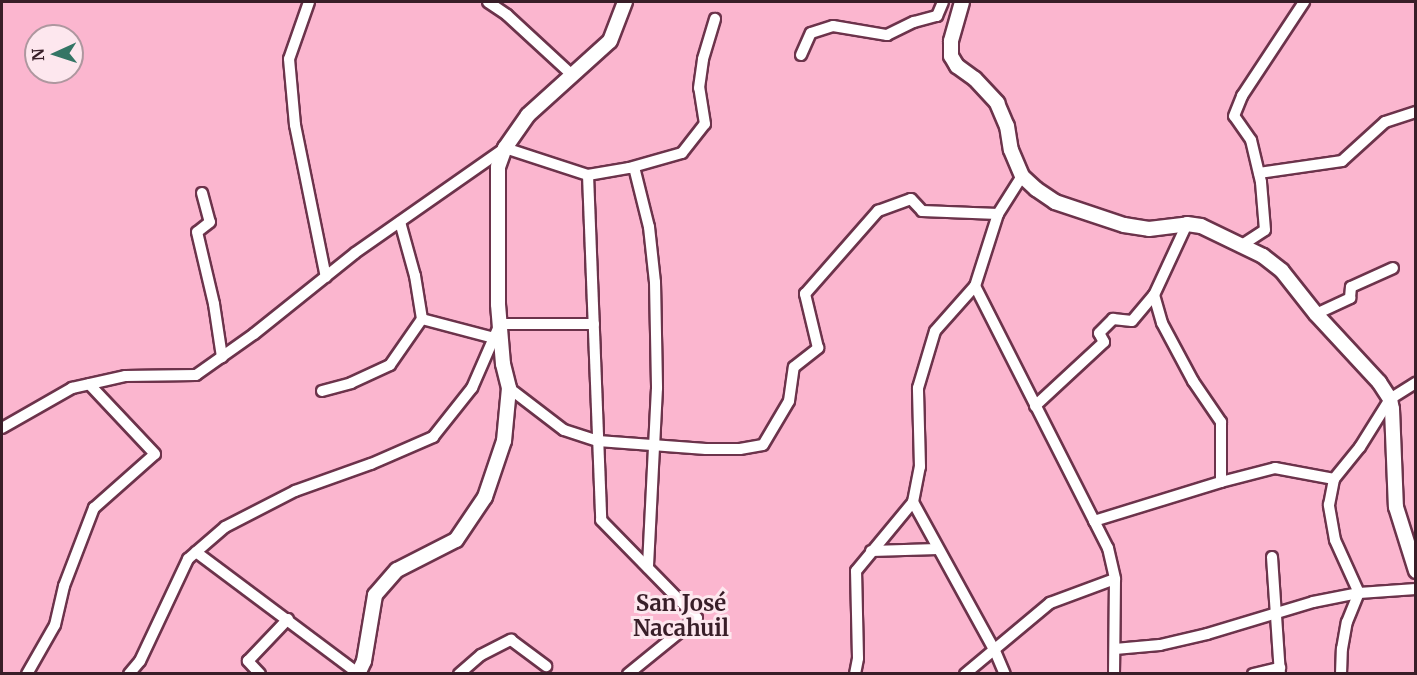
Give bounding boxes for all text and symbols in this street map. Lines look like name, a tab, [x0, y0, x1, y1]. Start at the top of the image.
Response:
north arrow	[24, 24, 84, 84]
text: N	[28, 48, 48, 62]
district label: San José Nacahuil	[633, 590, 729, 642]

